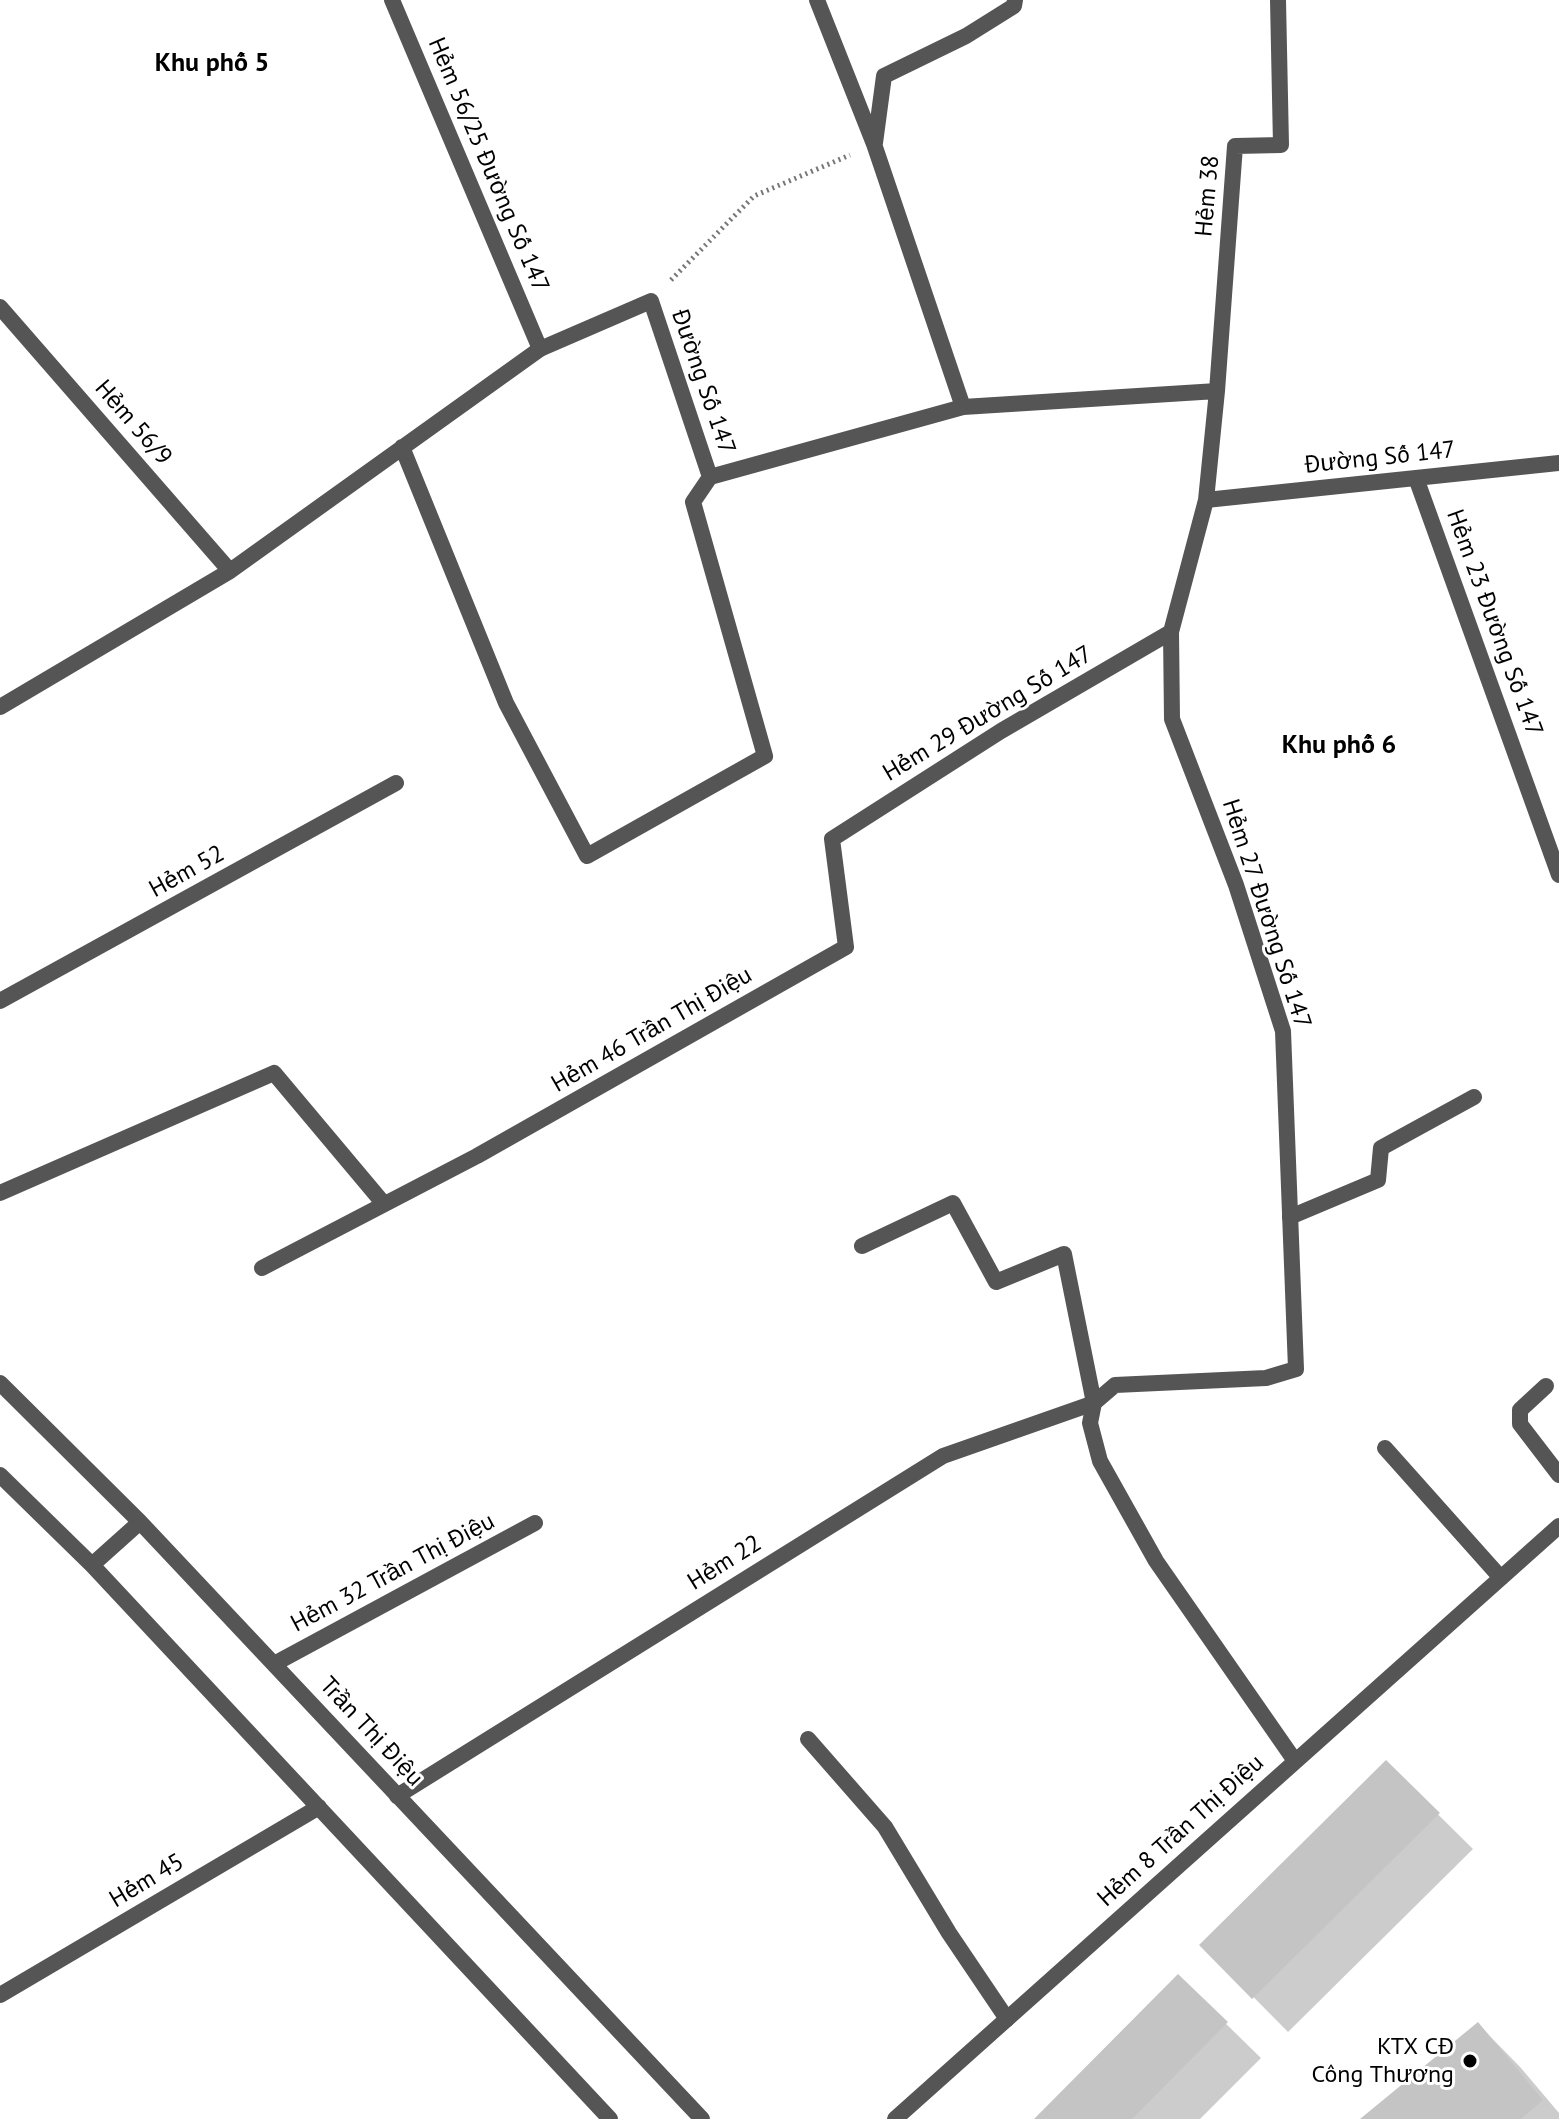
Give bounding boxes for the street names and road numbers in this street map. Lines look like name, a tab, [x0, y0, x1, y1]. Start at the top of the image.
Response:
street label: Hẻm 56/25 Đường Số 147	[421, 33, 555, 297]
street label: Hẻm 38	[1190, 154, 1226, 238]
street label: Đường Số 147	[665, 306, 741, 458]
street label: Hẻm 56/9	[88, 375, 178, 471]
street label: Đường Số 147	[1303, 436, 1457, 480]
street label: Hẻm 23 Đường Số 147	[1440, 506, 1548, 740]
street label: Hẻm 29 Đường Số 147	[878, 640, 1098, 788]
street label: Hẻm 27 Đường Số 147	[1215, 796, 1317, 1032]
street label: Hẻm 52	[144, 840, 230, 904]
street label: Hẻm 46 Trần Thị Điệu	[547, 961, 757, 1099]
street label: Hẻm 32 Trần Thị Điệu	[286, 1507, 500, 1639]
street label: Hẻm 22	[683, 1529, 767, 1597]
street label: Trần Thị Điệu	[313, 1672, 429, 1792]
street label: Hẻm 8 Trần Thị Điệu	[1092, 1749, 1270, 1913]
street label: Hẻm 45	[105, 1848, 189, 1914]

